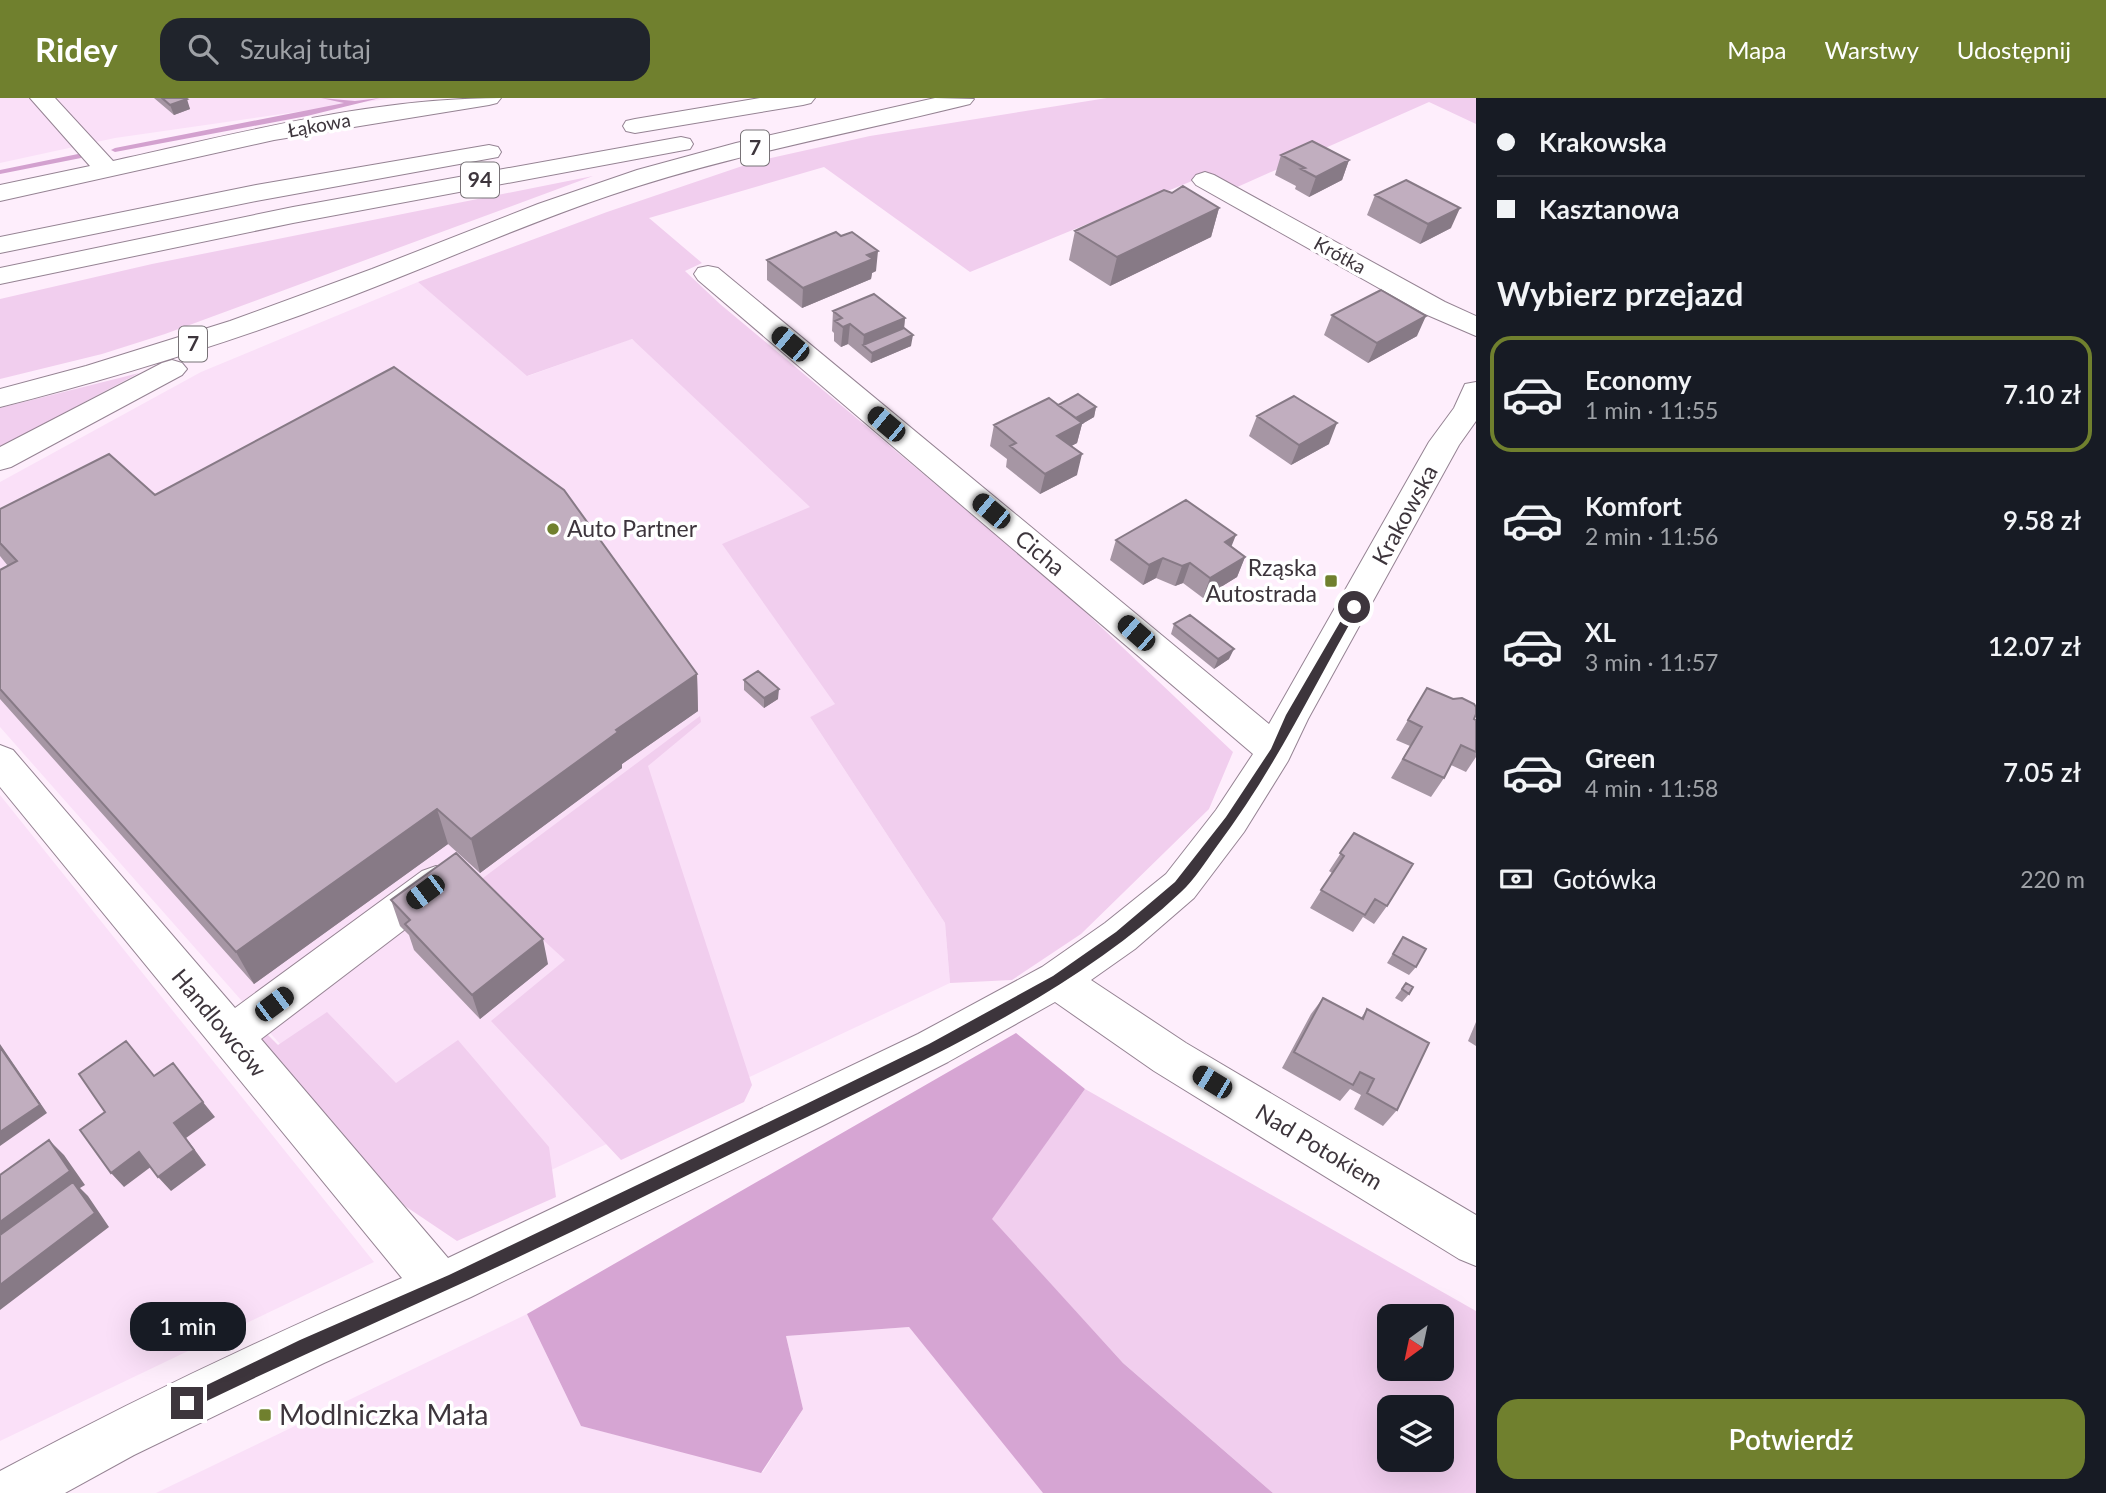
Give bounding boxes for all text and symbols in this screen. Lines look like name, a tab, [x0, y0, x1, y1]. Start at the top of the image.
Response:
search box	[160, 18, 650, 81]
text: Ridey	[35, 29, 118, 69]
icon: search	[184, 30, 222, 68]
text: Szukaj tutaj	[240, 33, 371, 65]
text: Mapa	[1727, 35, 1786, 64]
text: Warstwy	[1824, 35, 1919, 64]
text: Udostępnij	[1957, 35, 2071, 64]
street label: Łąkowa	[286, 108, 352, 141]
text: Krakowska	[1539, 126, 1667, 158]
road number: 7	[741, 130, 769, 166]
road number: 94	[461, 162, 499, 198]
text: Kasztanowa	[1539, 193, 1680, 225]
street label: Krótka	[1310, 231, 1370, 278]
text: Wybierz przejazd	[1497, 274, 1743, 313]
car	[768, 322, 813, 366]
road number: 7	[179, 327, 207, 362]
icon: car	[1501, 363, 1564, 426]
text: Economy	[1585, 364, 1691, 396]
text: 7.10 zł	[2003, 378, 2081, 410]
text: 1 min · 11:55	[1585, 396, 1718, 424]
car	[864, 402, 909, 446]
street label: Krakowska	[1365, 460, 1443, 569]
car	[969, 489, 1014, 533]
icon: car	[1501, 489, 1564, 552]
text: Komfort	[1585, 490, 1682, 522]
text: 9.58 zł	[2003, 504, 2081, 536]
place label: Auto Partner	[567, 514, 698, 542]
marker: Auto Partner	[545, 521, 561, 537]
text: 2 min · 11:56	[1585, 522, 1718, 550]
street label: Cicha	[1010, 523, 1071, 581]
place label: Rząska Autostrada	[1206, 553, 1317, 607]
marker: Rząska Autostrada	[1323, 573, 1339, 589]
route start	[1338, 591, 1370, 623]
car	[1114, 611, 1159, 655]
icon: car	[1501, 615, 1564, 678]
text: XL	[1585, 616, 1616, 648]
text: 12.07 zł	[1988, 630, 2081, 662]
text: 3 min · 11:57	[1585, 648, 1718, 676]
icon: car	[1501, 741, 1564, 804]
text: Green	[1585, 742, 1655, 774]
text: 7.05 zł	[2003, 756, 2081, 788]
text: 4 min · 11:58	[1585, 774, 1718, 802]
icon: cash	[1497, 860, 1535, 898]
text: Gotówka	[1553, 863, 1657, 895]
text: 220 m	[2020, 865, 2085, 893]
car	[402, 871, 449, 913]
street label: Handlowców	[167, 963, 273, 1082]
car	[251, 983, 298, 1025]
car	[1189, 1062, 1236, 1102]
street label: Nad Potokiem	[1251, 1097, 1388, 1195]
callout: 1 min	[129, 1302, 245, 1350]
north arrow	[1377, 1304, 1454, 1381]
map controls	[1377, 1304, 1454, 1472]
text: 1 min	[160, 1312, 216, 1340]
route end	[171, 1387, 203, 1419]
button: layers	[1377, 1395, 1454, 1472]
place label: Modlniczka Mała	[279, 1397, 488, 1431]
button: Potwierdź	[1497, 1399, 2085, 1479]
marker: Modlniczka Mała	[257, 1407, 273, 1423]

